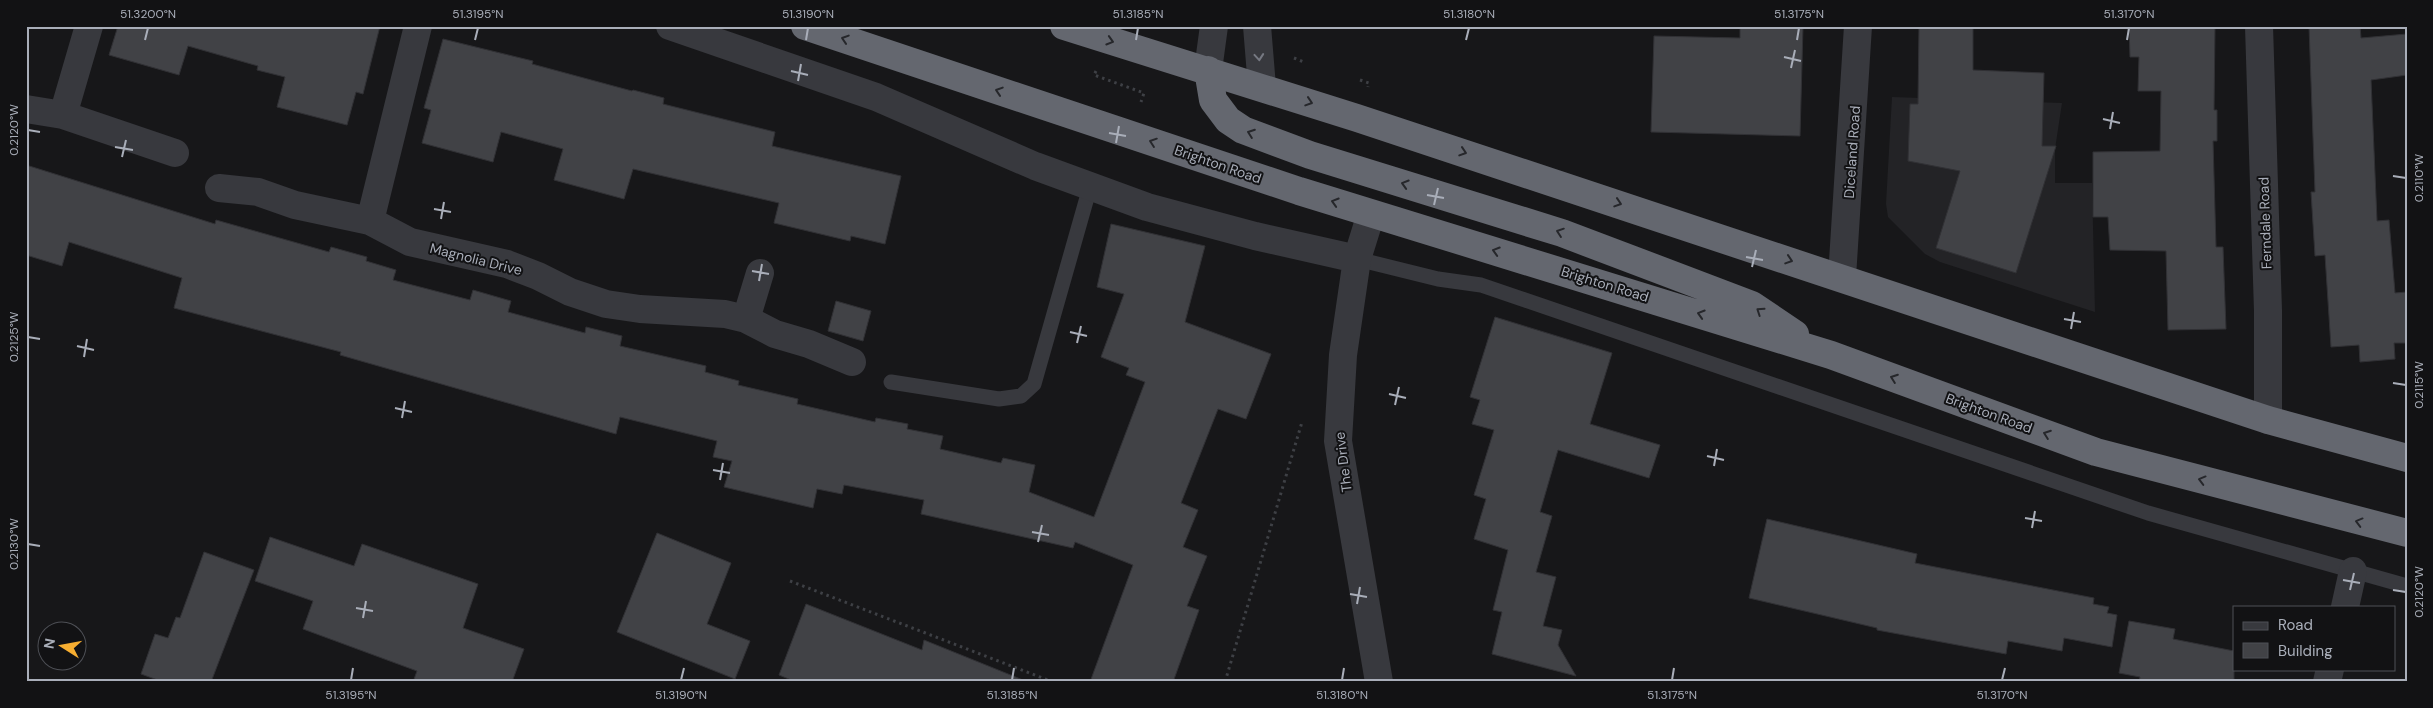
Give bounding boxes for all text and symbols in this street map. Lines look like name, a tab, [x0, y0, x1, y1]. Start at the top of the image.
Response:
text: 51.3200°N	[120, 6, 176, 22]
text: 51.3195°N	[452, 6, 504, 22]
text: 51.3190°N	[782, 6, 834, 22]
text: 51.3185°N	[1112, 6, 1164, 22]
text: 51.3180°N	[1443, 6, 1495, 22]
text: 51.3175°N	[1774, 6, 1824, 22]
text: 51.3170°N	[2104, 6, 2154, 22]
one-way arrow	[841, 35, 850, 45]
one-way arrow	[1106, 35, 1114, 45]
one-way arrow	[1254, 53, 1265, 61]
one-way arrow	[995, 86, 1004, 96]
one-way arrow	[1304, 96, 1312, 106]
text: 0.2120°W	[6, 104, 22, 156]
street label: Diceland Road	[1840, 105, 1864, 199]
one-way arrow	[1247, 129, 1255, 139]
one-way arrow	[1149, 138, 1158, 148]
street label: Brighton Road	[1172, 141, 1264, 187]
one-way arrow	[1459, 147, 1467, 157]
text: 0.2110°W	[2411, 153, 2427, 202]
street label: Ferndale Road	[2254, 177, 2276, 269]
one-way arrow	[1401, 180, 1410, 190]
one-way arrow	[1613, 197, 1621, 207]
one-way arrow	[1331, 198, 1340, 208]
one-way arrow	[1556, 228, 1565, 238]
street label: Magnolia Drive	[428, 239, 524, 279]
one-way arrow	[1492, 247, 1500, 257]
one-way arrow	[1784, 254, 1792, 264]
street label: Brighton Road	[1559, 262, 1651, 306]
one-way arrow	[1756, 308, 1766, 317]
one-way arrow	[1697, 310, 1706, 320]
text: 0.2125°W	[6, 311, 22, 362]
text: 0.2115°W	[2411, 361, 2427, 409]
one-way arrow	[1890, 374, 1899, 384]
street label: Brighton Road	[1943, 389, 2035, 437]
one-way arrow	[2043, 430, 2051, 440]
street label: The Drive	[1330, 431, 1356, 493]
one-way arrow	[2199, 476, 2207, 486]
one-way arrow	[2356, 517, 2364, 527]
text: 0.2130°W	[6, 518, 22, 570]
text: 0.2120°W	[2411, 566, 2427, 618]
legend	[2233, 606, 2396, 670]
text: Road	[2278, 615, 2313, 635]
north arrow	[38, 620, 88, 670]
text: N	[39, 637, 59, 650]
text: Building	[2278, 641, 2333, 661]
text: 51.3195°N	[325, 687, 377, 703]
text: 51.3190°N	[655, 687, 707, 703]
text: 51.3185°N	[986, 687, 1038, 703]
text: 51.3180°N	[1316, 687, 1368, 703]
text: 51.3175°N	[1647, 687, 1697, 703]
text: 51.3170°N	[1977, 687, 2027, 703]

